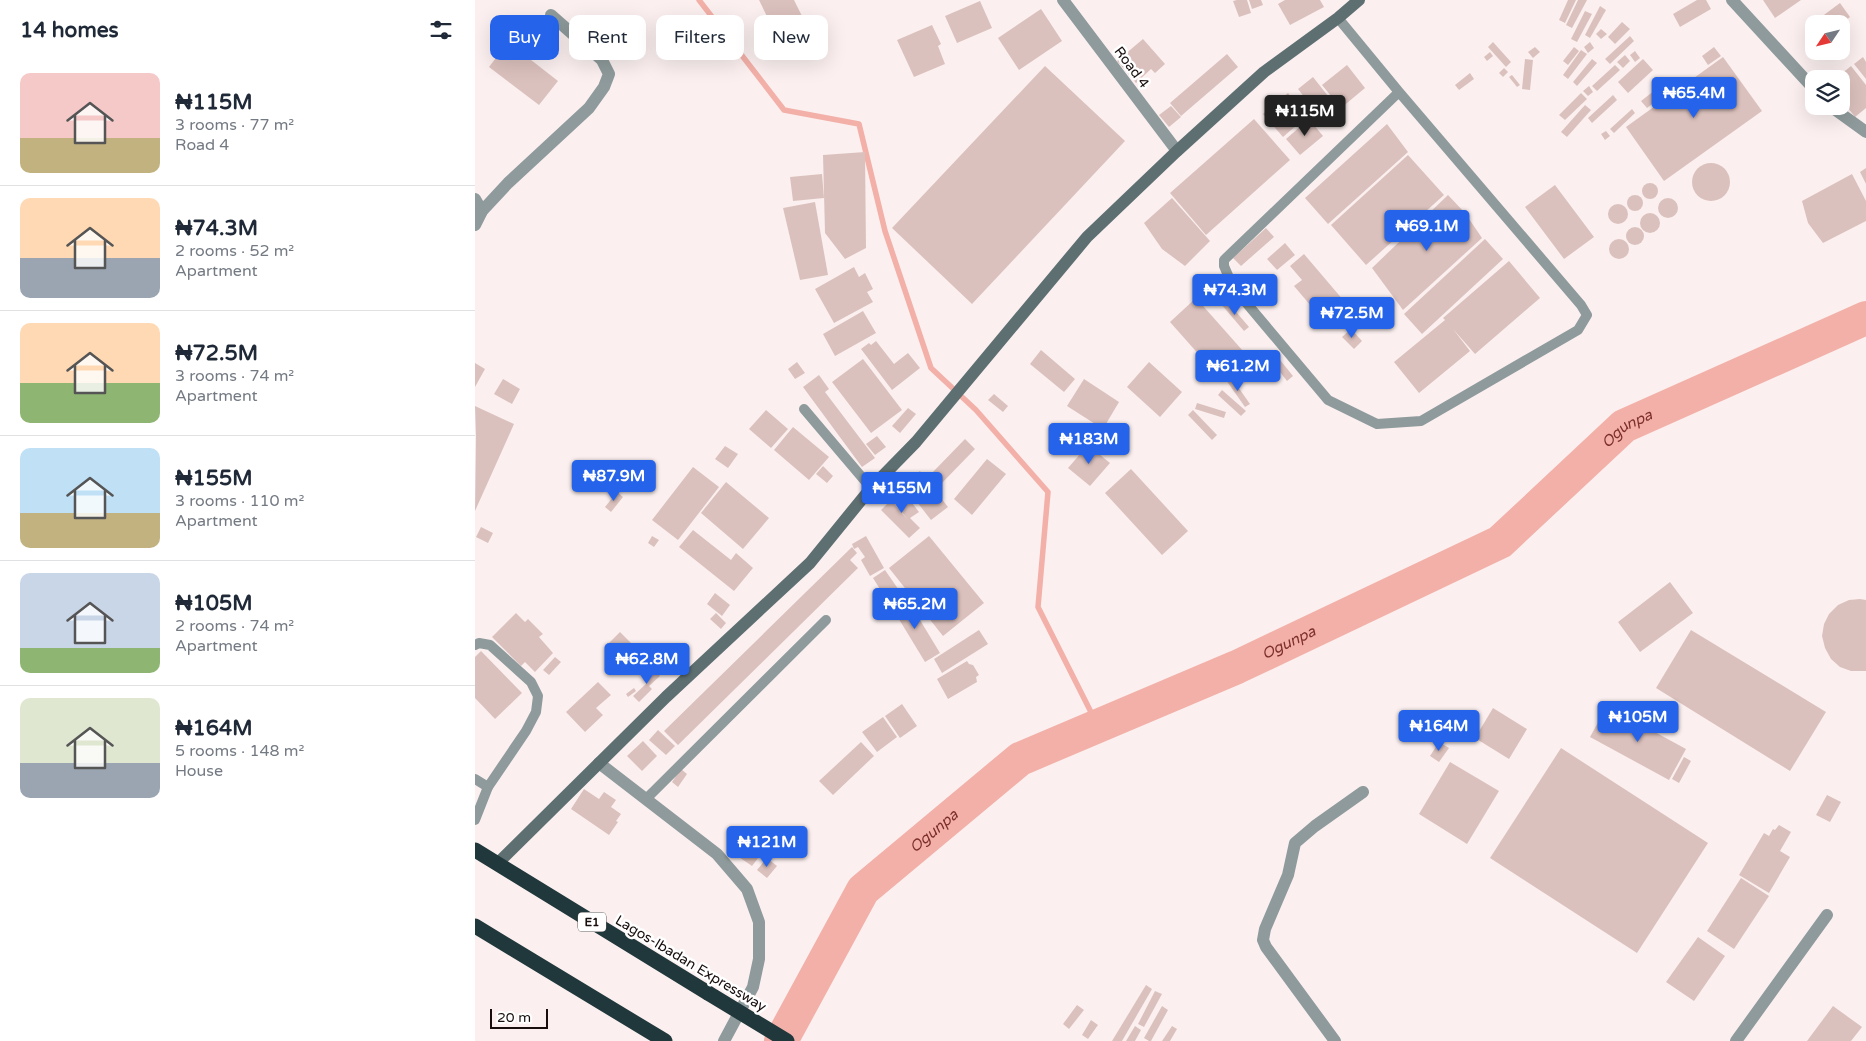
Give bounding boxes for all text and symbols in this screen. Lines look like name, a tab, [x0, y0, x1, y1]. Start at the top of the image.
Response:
chip: Buy	[490, 15, 559, 60]
chip: Rent	[569, 15, 646, 60]
chip: Filters	[656, 15, 744, 60]
chip: New	[754, 15, 828, 60]
north arrow	[1805, 15, 1850, 60]
map controls	[1805, 15, 1850, 115]
icon: filters	[427, 16, 455, 44]
text: 14 homes	[20, 18, 119, 43]
street label: Road 4	[1110, 43, 1153, 92]
button: layers	[1805, 70, 1850, 115]
pin: ₦65.4M	[1653, 76, 1735, 119]
text: ₦65.4M	[1663, 83, 1725, 103]
text: ₦115M	[175, 90, 252, 115]
icon: home	[60, 93, 120, 153]
pin: ₦115M	[1270, 94, 1340, 137]
text: ₦115M	[1275, 101, 1335, 121]
text: 3 rooms · 77 m²	[175, 115, 294, 135]
text: Road 4	[175, 135, 229, 155]
pin: ₦69.1M	[1386, 210, 1468, 252]
text: ₦74.3M	[175, 216, 258, 241]
text: ₦69.1M	[1395, 216, 1459, 236]
icon: home	[60, 218, 120, 278]
text: 2 rooms · 52 m²	[175, 241, 294, 261]
text: Apartment	[175, 261, 258, 281]
pin: ₦74.3M	[1194, 274, 1276, 316]
text: ₦74.3M	[1203, 280, 1267, 300]
pin: ₦72.5M	[1311, 296, 1393, 339]
text: ₦72.5M	[1320, 303, 1384, 323]
text: ₦72.5M	[175, 341, 258, 366]
icon: home	[60, 343, 120, 403]
pin: ₦61.2M	[1197, 350, 1279, 392]
text: ₦61.2M	[1206, 356, 1270, 376]
text: 3 rooms · 74 m²	[175, 366, 294, 386]
text: Apartment	[175, 386, 258, 406]
water label: Ogunpa	[1598, 405, 1655, 452]
pin: ₦183M	[1054, 422, 1124, 465]
text: ₦183M	[1059, 429, 1119, 449]
pin: ₦87.9M	[573, 460, 655, 502]
text: ₦155M	[175, 466, 252, 491]
text: ₦87.9M	[583, 466, 645, 486]
icon: home	[60, 468, 120, 528]
pin: ₦155M	[867, 472, 937, 514]
text: ₦155M	[872, 478, 932, 498]
text: 3 rooms · 110 m²	[175, 491, 304, 511]
text: Apartment	[175, 511, 258, 531]
pin: ₦65.2M	[874, 588, 956, 630]
text: ₦105M	[175, 591, 252, 616]
icon: home	[60, 593, 120, 653]
text: ₦65.2M	[883, 594, 947, 614]
text: 2 rooms · 74 m²	[175, 616, 294, 636]
water label: Ogunpa	[1259, 622, 1319, 663]
text: Apartment	[175, 636, 258, 656]
pin: ₦62.8M	[606, 642, 688, 685]
text: ₦62.8M	[615, 649, 679, 669]
pin: ₦105M	[1603, 700, 1673, 743]
text: ₦105M	[1608, 707, 1668, 727]
pin: ₦164M	[1404, 710, 1474, 752]
text: ₦164M	[175, 716, 252, 741]
text: ₦164M	[1409, 716, 1469, 736]
icon: home	[60, 718, 120, 778]
text: 5 rooms · 148 m²	[175, 741, 304, 761]
text: House	[175, 761, 223, 781]
water label: Ogunpa	[906, 805, 962, 856]
pin: ₦121M	[732, 826, 802, 868]
text: ₦121M	[737, 832, 797, 852]
road number: E1	[578, 912, 606, 932]
street label: Lagos-Ibadan Expressway	[612, 912, 770, 1016]
scale bar	[490, 1006, 547, 1029]
text: 20 m	[497, 1009, 531, 1026]

